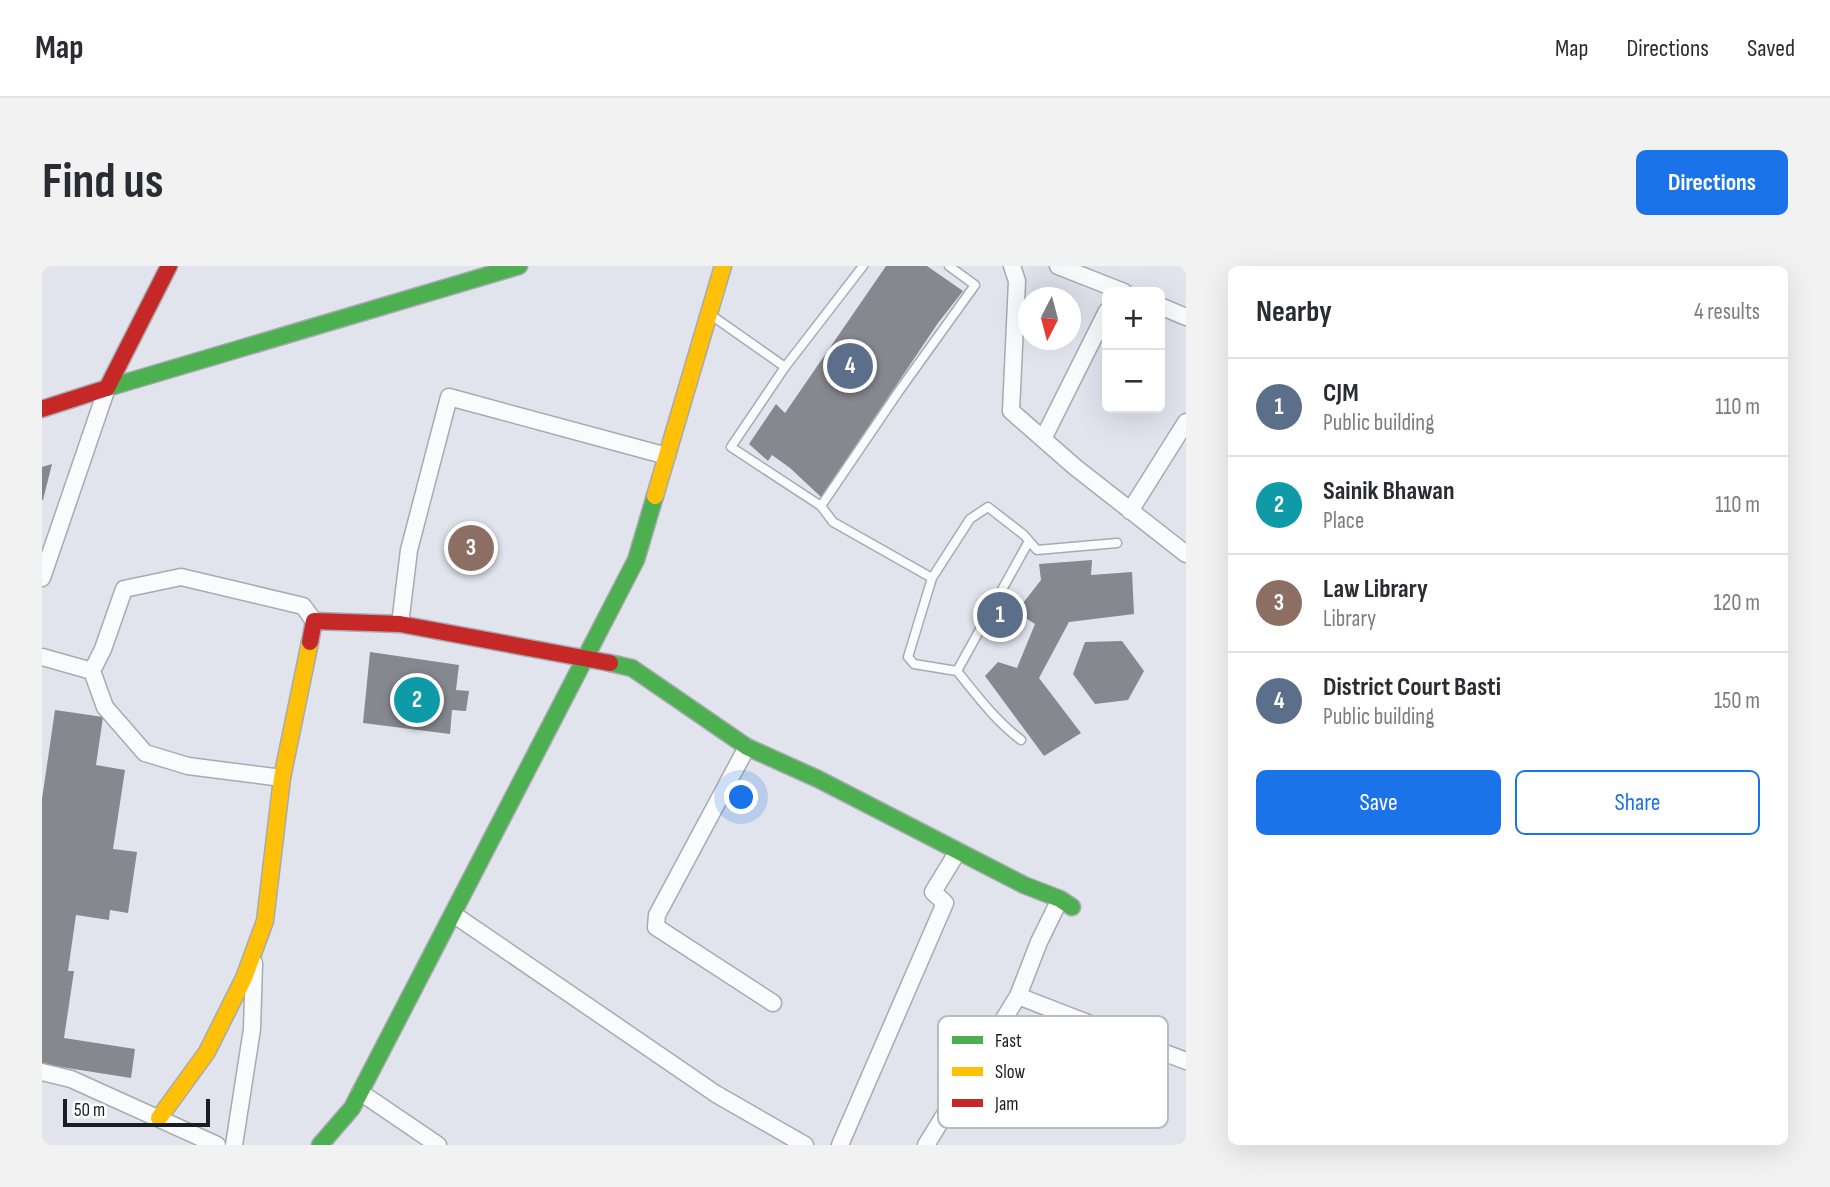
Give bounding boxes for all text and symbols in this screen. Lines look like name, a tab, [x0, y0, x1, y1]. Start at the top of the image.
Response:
text: Map	[35, 28, 84, 68]
text: Map	[1555, 34, 1588, 63]
text: Directions	[1626, 34, 1709, 63]
text: Saved	[1747, 34, 1795, 63]
button: Directions	[1636, 150, 1788, 215]
text: Find us	[42, 153, 164, 212]
north arrow	[1018, 287, 1081, 350]
map controls	[1102, 287, 1165, 413]
button: +	[1102, 287, 1165, 350]
text: Nearby	[1256, 294, 1332, 330]
text: 4 results	[1694, 298, 1760, 326]
pin: 4	[827, 340, 873, 392]
button: −	[1102, 350, 1165, 413]
text: CJM	[1323, 378, 1359, 409]
text: 1	[1274, 393, 1284, 421]
text: 110 m	[1715, 393, 1760, 421]
text: Public building	[1323, 409, 1434, 437]
text: Sainik Bhawan	[1323, 476, 1455, 507]
text: 2	[1274, 491, 1284, 519]
text: 110 m	[1715, 491, 1760, 519]
text: Place	[1323, 507, 1364, 535]
pin: 3	[448, 522, 494, 574]
text: Law Library	[1323, 574, 1428, 605]
pin: 1	[977, 589, 1023, 641]
text: 3	[1274, 589, 1284, 617]
text: 120 m	[1714, 589, 1760, 617]
text: Library	[1323, 605, 1376, 633]
text: District Court Basti	[1323, 672, 1501, 703]
pin: 2	[394, 674, 440, 726]
text: 4	[1274, 687, 1284, 715]
text: 150 m	[1714, 687, 1760, 715]
text: Public building	[1323, 703, 1434, 731]
button: Save	[1256, 770, 1501, 835]
button: Share	[1515, 770, 1760, 835]
your location	[724, 780, 758, 814]
legend	[938, 1016, 1168, 1128]
text: Fast	[995, 1030, 1022, 1053]
text: Slow	[995, 1061, 1025, 1084]
text: Jam	[994, 1093, 1018, 1116]
scale bar	[63, 1096, 210, 1128]
text: 50 m	[74, 1099, 105, 1122]

